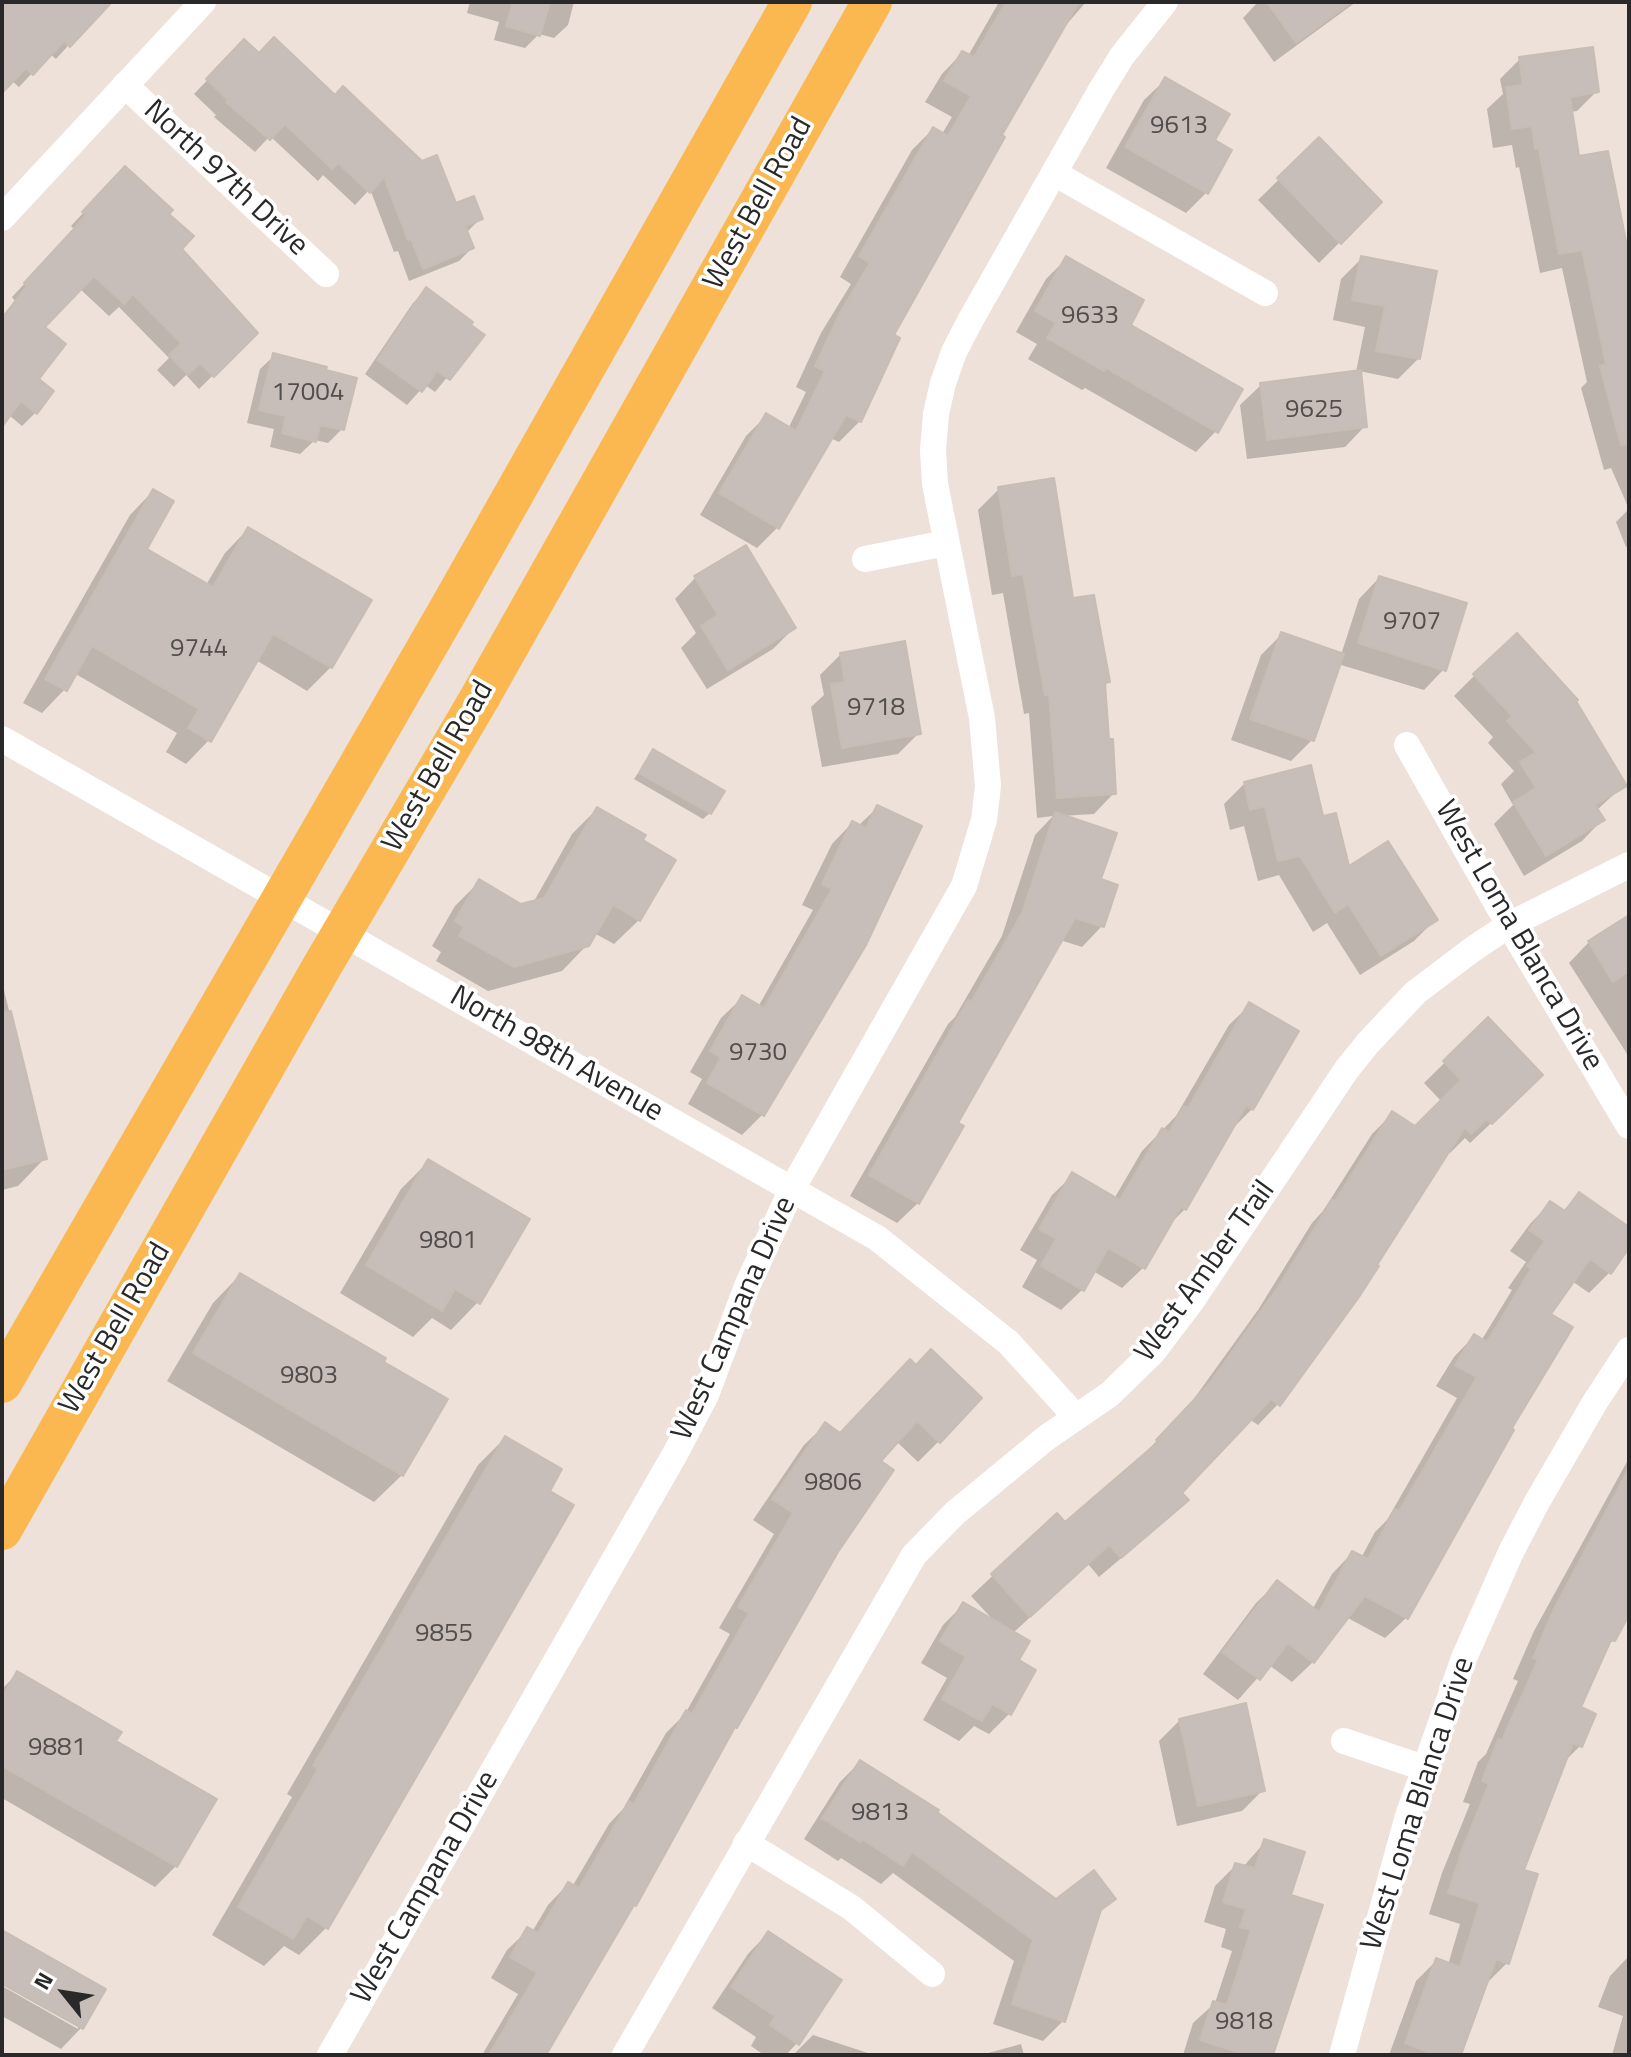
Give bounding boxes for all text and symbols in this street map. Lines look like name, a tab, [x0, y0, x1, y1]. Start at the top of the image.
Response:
street label: North 97th Drive	[135, 94, 315, 264]
house number: 9613	[1150, 111, 1208, 143]
street label: West Bell Road	[697, 112, 821, 296]
house number: 9633	[1061, 301, 1119, 333]
house number: 17004	[272, 378, 344, 410]
house number: 9625	[1285, 395, 1343, 427]
house number: 9707	[1383, 607, 1441, 639]
house number: 9744	[170, 634, 228, 666]
street label: West Bell Road	[376, 675, 502, 859]
house number: 9718	[847, 693, 905, 725]
street label: West Loma Blanca Drive	[1426, 795, 1610, 1077]
street label: North 98th Avenue	[443, 979, 669, 1131]
house number: 9730	[729, 1038, 787, 1070]
street label: West Amber Trail	[1128, 1174, 1284, 1370]
street label: West Campana Drive	[665, 1192, 805, 1446]
house number: 9801	[419, 1226, 477, 1258]
street label: West Bell Road	[53, 1237, 179, 1421]
house number: 9803	[280, 1361, 338, 1393]
house number: 9806	[804, 1468, 862, 1500]
house number: 9855	[415, 1619, 473, 1651]
street label: West Loma Blanca Drive	[1355, 1653, 1483, 1955]
house number: 9881	[28, 1733, 86, 1765]
street label: West Campana Drive	[345, 1765, 507, 2011]
house number: 9813	[851, 1798, 909, 1830]
north arrow	[24, 1953, 104, 2033]
text: N	[25, 1966, 62, 1996]
house number: 9818	[1215, 2007, 1273, 2039]

